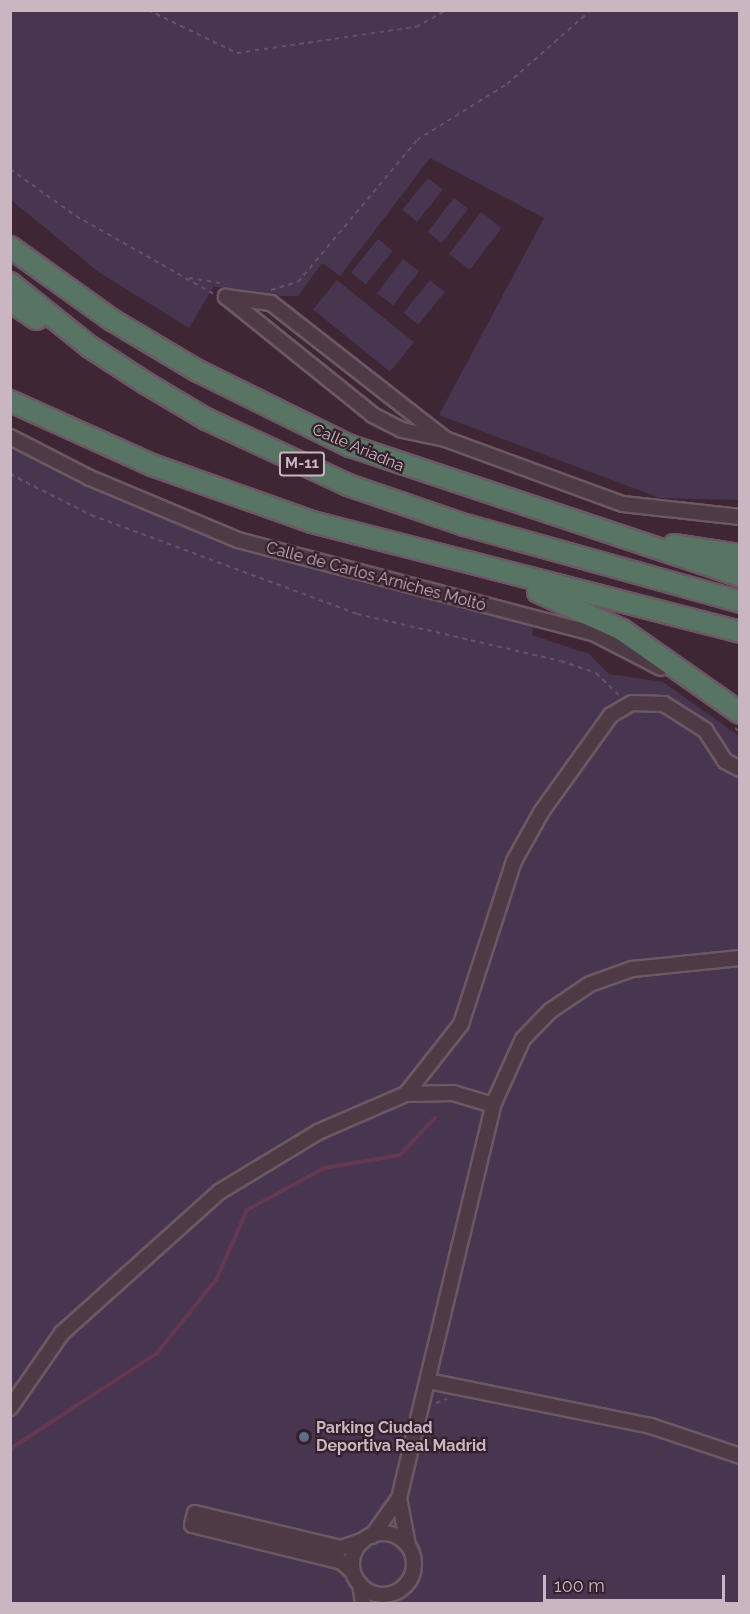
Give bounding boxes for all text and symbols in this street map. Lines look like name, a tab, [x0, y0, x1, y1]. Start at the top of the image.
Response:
street label: Calle Ariadna	[309, 420, 407, 476]
road number: M-11	[278, 452, 326, 476]
street label: Calle de Carlos Arniches Moltó	[264, 538, 488, 616]
place label: Parking Ciudad Deportiva Real Madrid	[316, 1418, 487, 1456]
marker: Parking Ciudad Deportiva Real Madrid	[297, 1430, 311, 1444]
scale bar	[546, 1563, 728, 1601]
text: 100 m	[554, 1575, 605, 1596]

